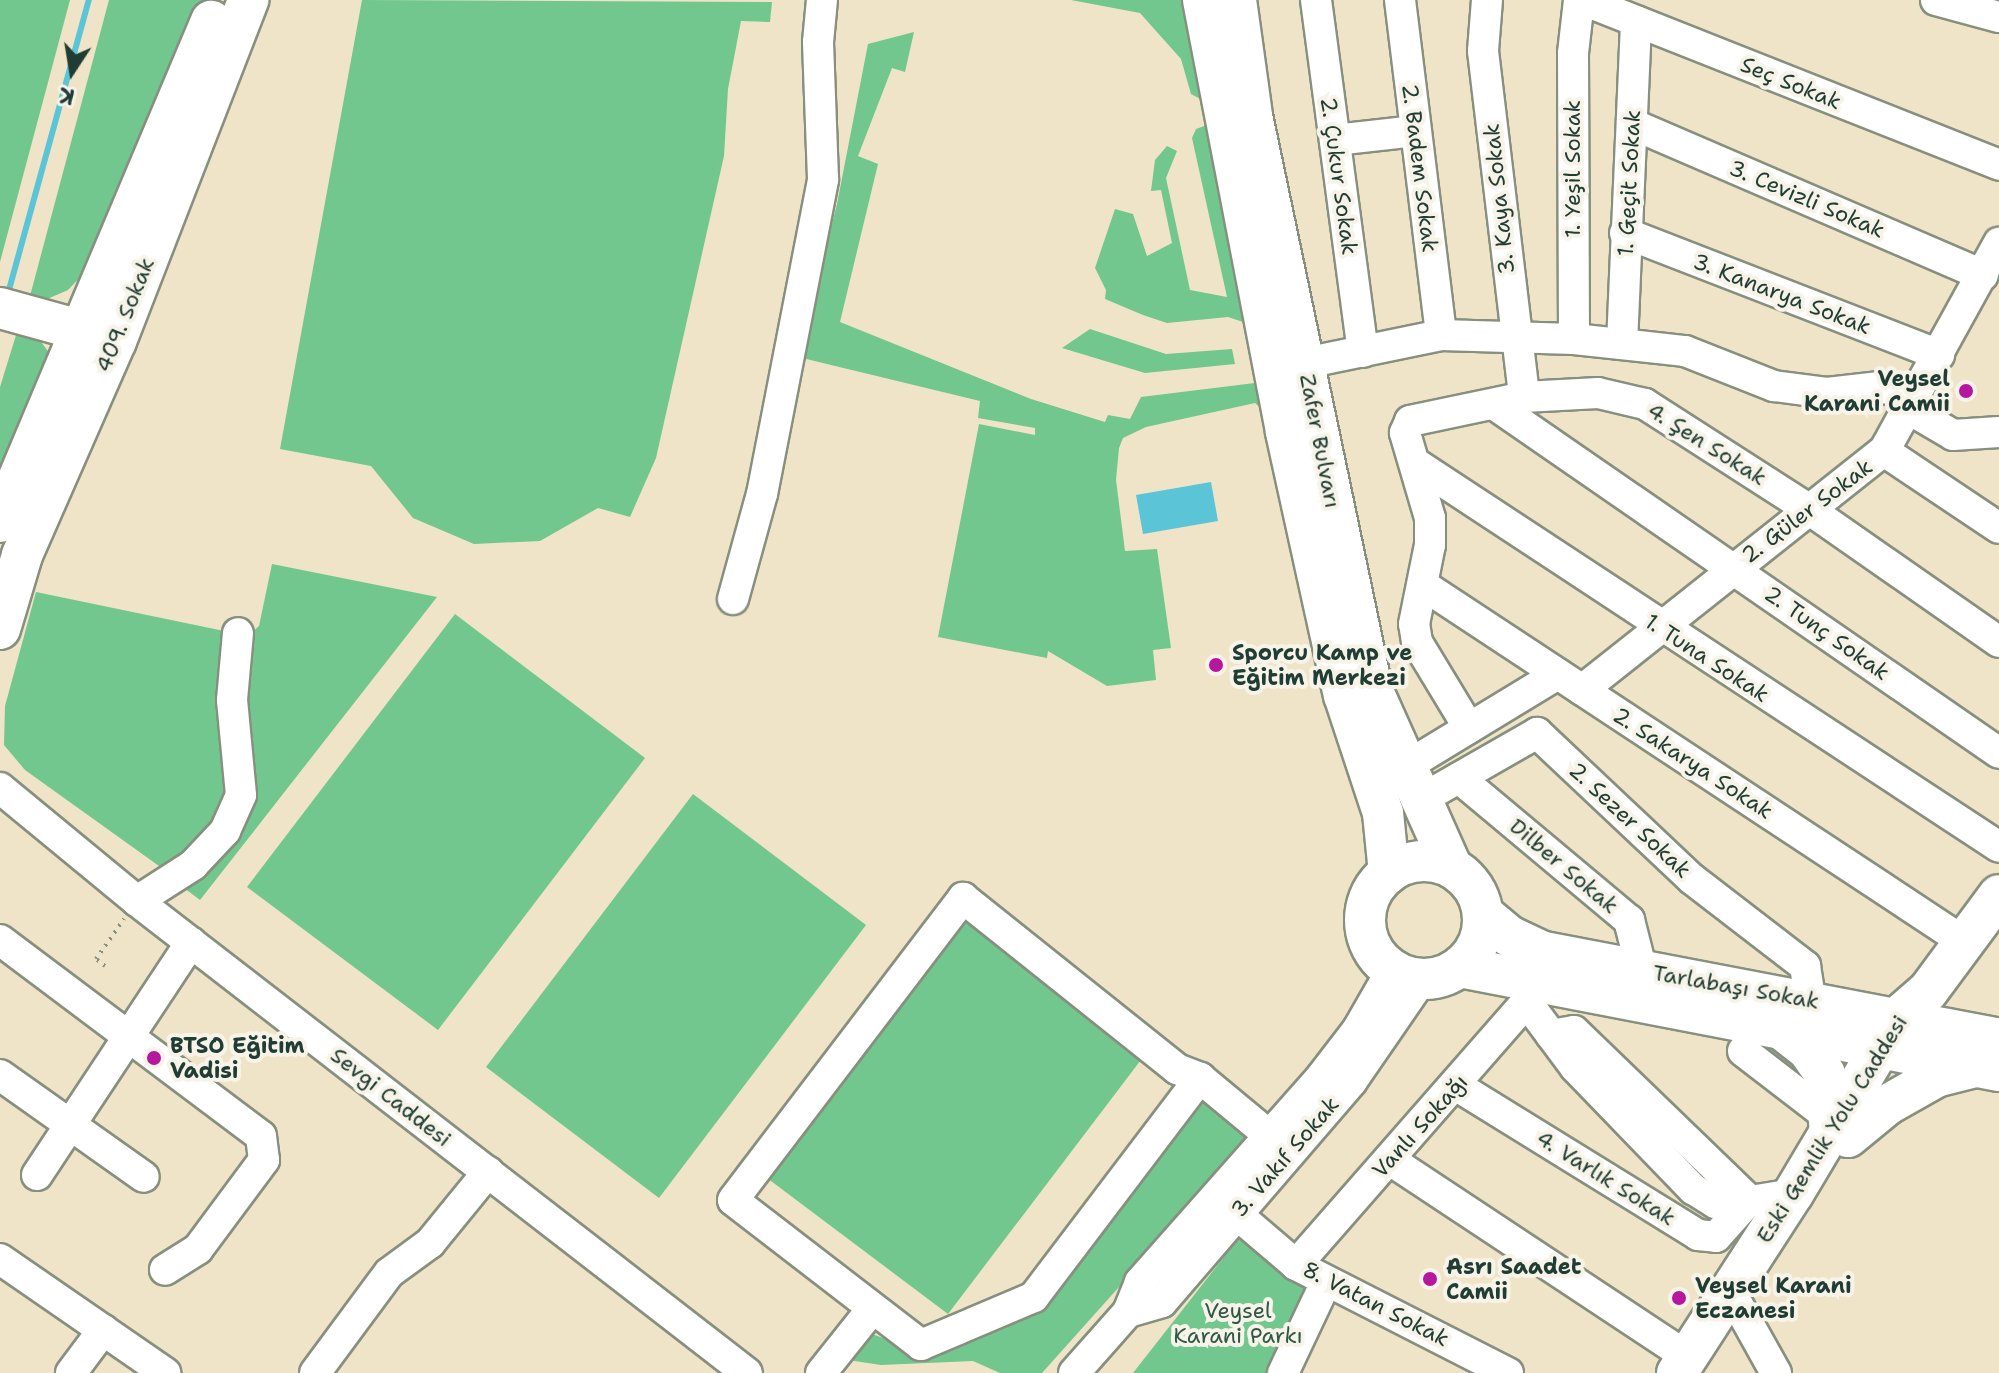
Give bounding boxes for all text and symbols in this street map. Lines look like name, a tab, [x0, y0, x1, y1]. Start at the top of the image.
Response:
north arrow	[32, 32, 112, 112]
street label: Seç Sokak	[1737, 51, 1845, 115]
text: K	[57, 80, 77, 112]
street label: 2. Badem Sokak	[1397, 82, 1443, 254]
street label: 2. Çukur Sokak	[1315, 96, 1363, 256]
street label: 1. Yeşil Sokak	[1560, 100, 1586, 238]
street label: 1. Geçit Sokak	[1612, 109, 1646, 257]
street label: 3. Kaya Sokak	[1478, 122, 1520, 276]
street label: 3. Cevizli Sokak	[1725, 154, 1889, 244]
street label: 3. Kanarya Sokak	[1689, 248, 1875, 340]
street label: 409. Sokak	[90, 254, 160, 376]
place label: Veysel Karani Camii	[1804, 365, 1950, 416]
street label: Zafer Bulvarı	[1294, 372, 1346, 510]
marker: Veysel Karani Camii	[1957, 382, 1975, 400]
street label: 4. Şen Sokak	[1643, 397, 1771, 491]
street label: 2. Güler Sokak	[1736, 453, 1878, 569]
street label: 2. Tunç Sokak	[1759, 580, 1895, 686]
street label: 1. Tuna Sokak	[1640, 608, 1774, 708]
place label: Sporcu Kamp ve Eğitim Merkezi	[1232, 639, 1413, 690]
marker: Sporcu Kamp ve Eğitim Merkezi	[1207, 656, 1225, 674]
street label: 2. Sakarya Sokak	[1608, 701, 1778, 825]
street label: 2. Sezer Sokak	[1563, 757, 1697, 883]
street label: Dilber Sokak	[1504, 813, 1624, 919]
street label: Tarlabaşı Sokak	[1651, 959, 1821, 1015]
street label: Eski Gemlik Yolu Caddesi	[1751, 1010, 1913, 1248]
place label: BTSO Eğitim Vadisi	[170, 1032, 305, 1084]
street label: Sevgi Caddesi	[325, 1042, 457, 1152]
marker: BTSO Eğitim Vadisi	[145, 1049, 163, 1067]
street label: Vanlı Sokağı	[1367, 1069, 1473, 1183]
street label: 3. Vakıf Sokak	[1225, 1091, 1345, 1223]
street label: 4. Varlık Sokak	[1532, 1125, 1680, 1231]
place label: Asrı Saadet Camii	[1446, 1253, 1582, 1304]
street label: 8. Vatan Sokak	[1298, 1256, 1454, 1352]
marker: Asrı Saadet Camii	[1421, 1270, 1439, 1288]
place label: Veysel Karani Eczanesi	[1695, 1272, 1852, 1324]
marker: Veysel Karani Eczanesi	[1670, 1289, 1688, 1307]
park label: Veysel Karani Parkı	[1173, 1297, 1303, 1348]

